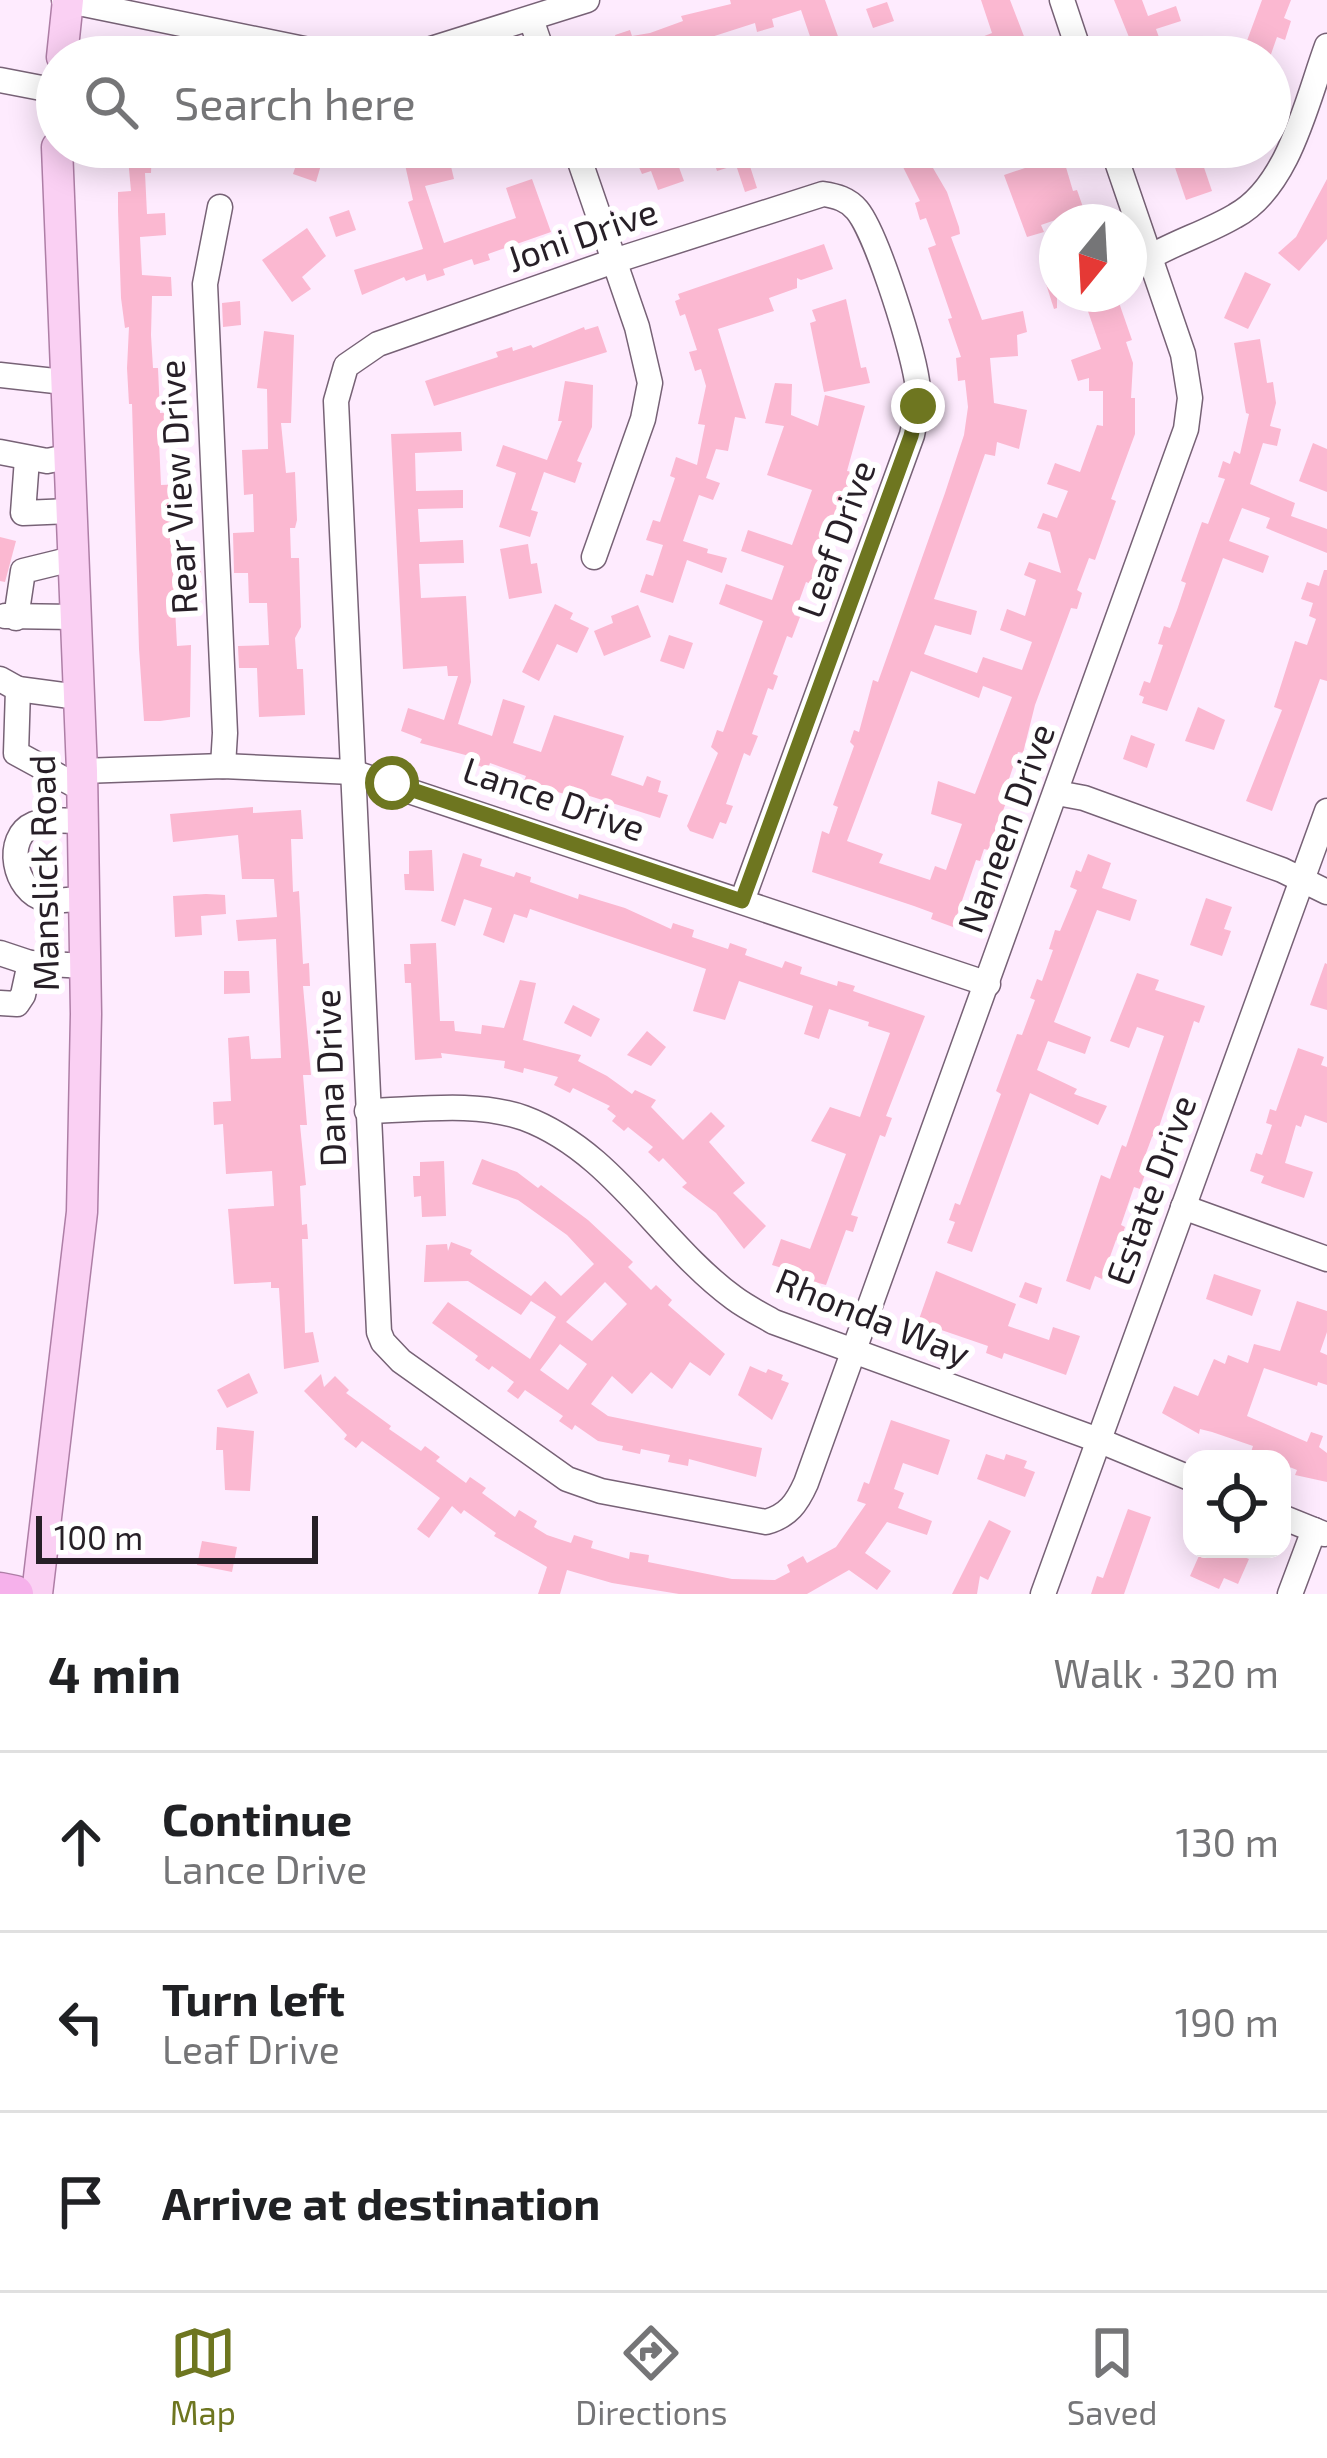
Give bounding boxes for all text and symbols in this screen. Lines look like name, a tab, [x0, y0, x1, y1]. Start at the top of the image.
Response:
search box	[36, 36, 1291, 168]
icon: search	[78, 69, 144, 135]
text: Search here	[174, 75, 416, 129]
street label: Joni Drive	[501, 188, 662, 279]
north arrow	[1039, 204, 1147, 312]
street label: Rear View Drive	[148, 359, 205, 615]
route end	[891, 379, 945, 433]
street label: Leaf Drive	[786, 454, 883, 623]
street label: Naneen Drive	[947, 717, 1062, 938]
street label: Lance Drive	[458, 746, 651, 849]
street label: Manslick Road	[19, 754, 66, 992]
route start	[365, 756, 419, 810]
street label: Dana Drive	[304, 988, 353, 1168]
street label: Estate Drive	[1095, 1089, 1204, 1290]
street label: Rhonda Way	[770, 1257, 977, 1374]
map controls	[1183, 1450, 1291, 1558]
button: locate	[1183, 1450, 1291, 1558]
scale bar	[36, 1510, 318, 1563]
text: 100 m	[54, 1517, 143, 1557]
text: 4 min	[48, 1642, 181, 1703]
text: Walk · 320 m	[1053, 1649, 1279, 1696]
text: Continue	[162, 1791, 352, 1845]
icon: ahead	[48, 1809, 114, 1875]
text: 130 m	[1175, 1818, 1279, 1865]
text: Lance Drive	[162, 1845, 367, 1892]
text: Turn left	[162, 1971, 345, 2025]
icon: left	[48, 1989, 114, 2055]
text: 190 m	[1175, 1998, 1279, 2045]
text: Leaf Drive	[162, 2025, 340, 2072]
icon: arrive	[48, 2169, 114, 2235]
text: Arrive at destination	[162, 2175, 600, 2229]
tab: Map	[170, 2320, 236, 2432]
tab: Directions	[575, 2320, 727, 2432]
tab: Saved	[1067, 2320, 1157, 2432]

